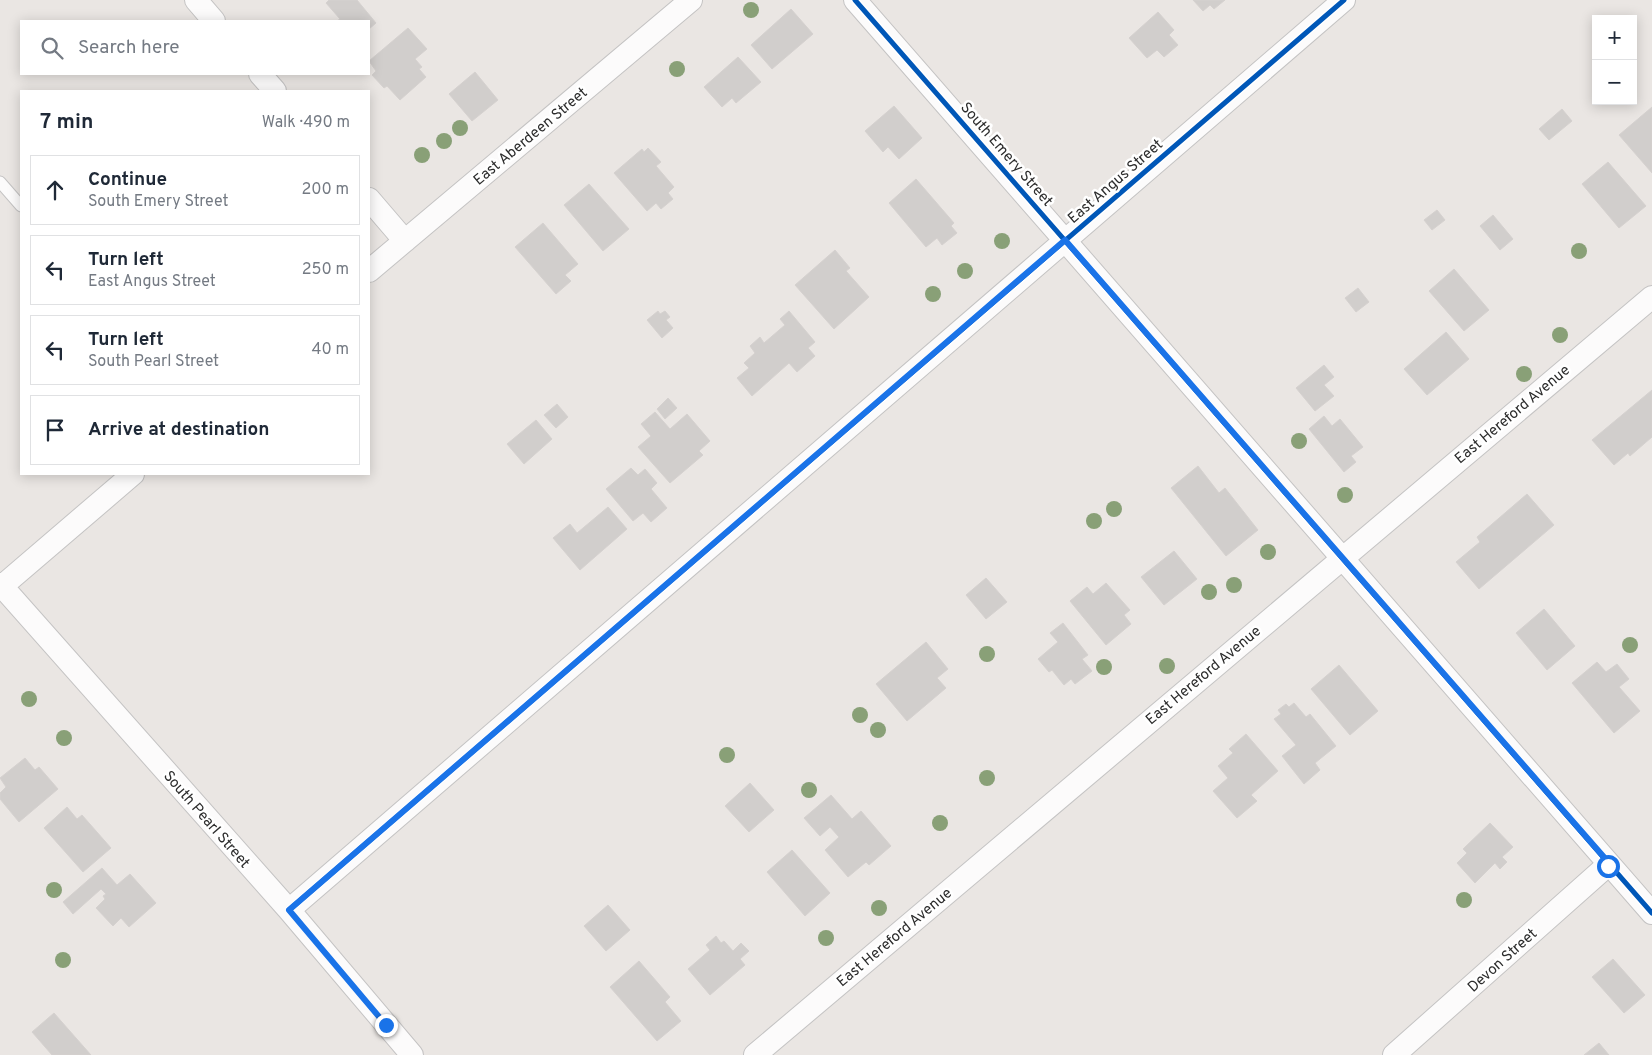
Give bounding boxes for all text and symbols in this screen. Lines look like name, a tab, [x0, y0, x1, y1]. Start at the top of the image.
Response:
map controls	[1592, 15, 1637, 105]
button: +	[1592, 15, 1637, 60]
search box	[20, 20, 370, 75]
icon: search	[38, 34, 66, 62]
text: Search here	[78, 36, 180, 60]
button: −	[1592, 60, 1637, 105]
street label: East Aberdeen Street	[470, 84, 592, 190]
street label: South Emery Street	[956, 99, 1056, 211]
text: 7 min	[40, 109, 93, 136]
text: Walk · 490 m	[262, 113, 350, 133]
street label: East Angus Street	[1065, 136, 1167, 229]
text: Continue	[88, 168, 167, 192]
icon: ahead	[41, 176, 69, 204]
text: 200 m	[301, 180, 349, 200]
text: South Emery Street	[88, 192, 228, 212]
text: Turn left	[88, 248, 164, 272]
icon: left	[41, 256, 69, 284]
text: 250 m	[302, 260, 349, 280]
text: East Angus Street	[88, 272, 216, 292]
text: Turn left	[88, 328, 164, 352]
icon: left	[41, 336, 69, 364]
text: 40 m	[311, 340, 349, 360]
text: South Pearl Street	[88, 352, 219, 372]
street label: East Hereford Avenue	[1451, 361, 1575, 469]
icon: arrive	[41, 416, 69, 444]
text: Arrive at destination	[88, 418, 269, 442]
street label: East Hereford Avenue	[1142, 622, 1266, 730]
street label: South Pearl Street	[158, 767, 253, 873]
route start	[1597, 855, 1620, 878]
street label: East Hereford Avenue	[833, 884, 957, 992]
street label: Devon Street	[1464, 925, 1542, 997]
route end	[375, 1014, 398, 1037]

